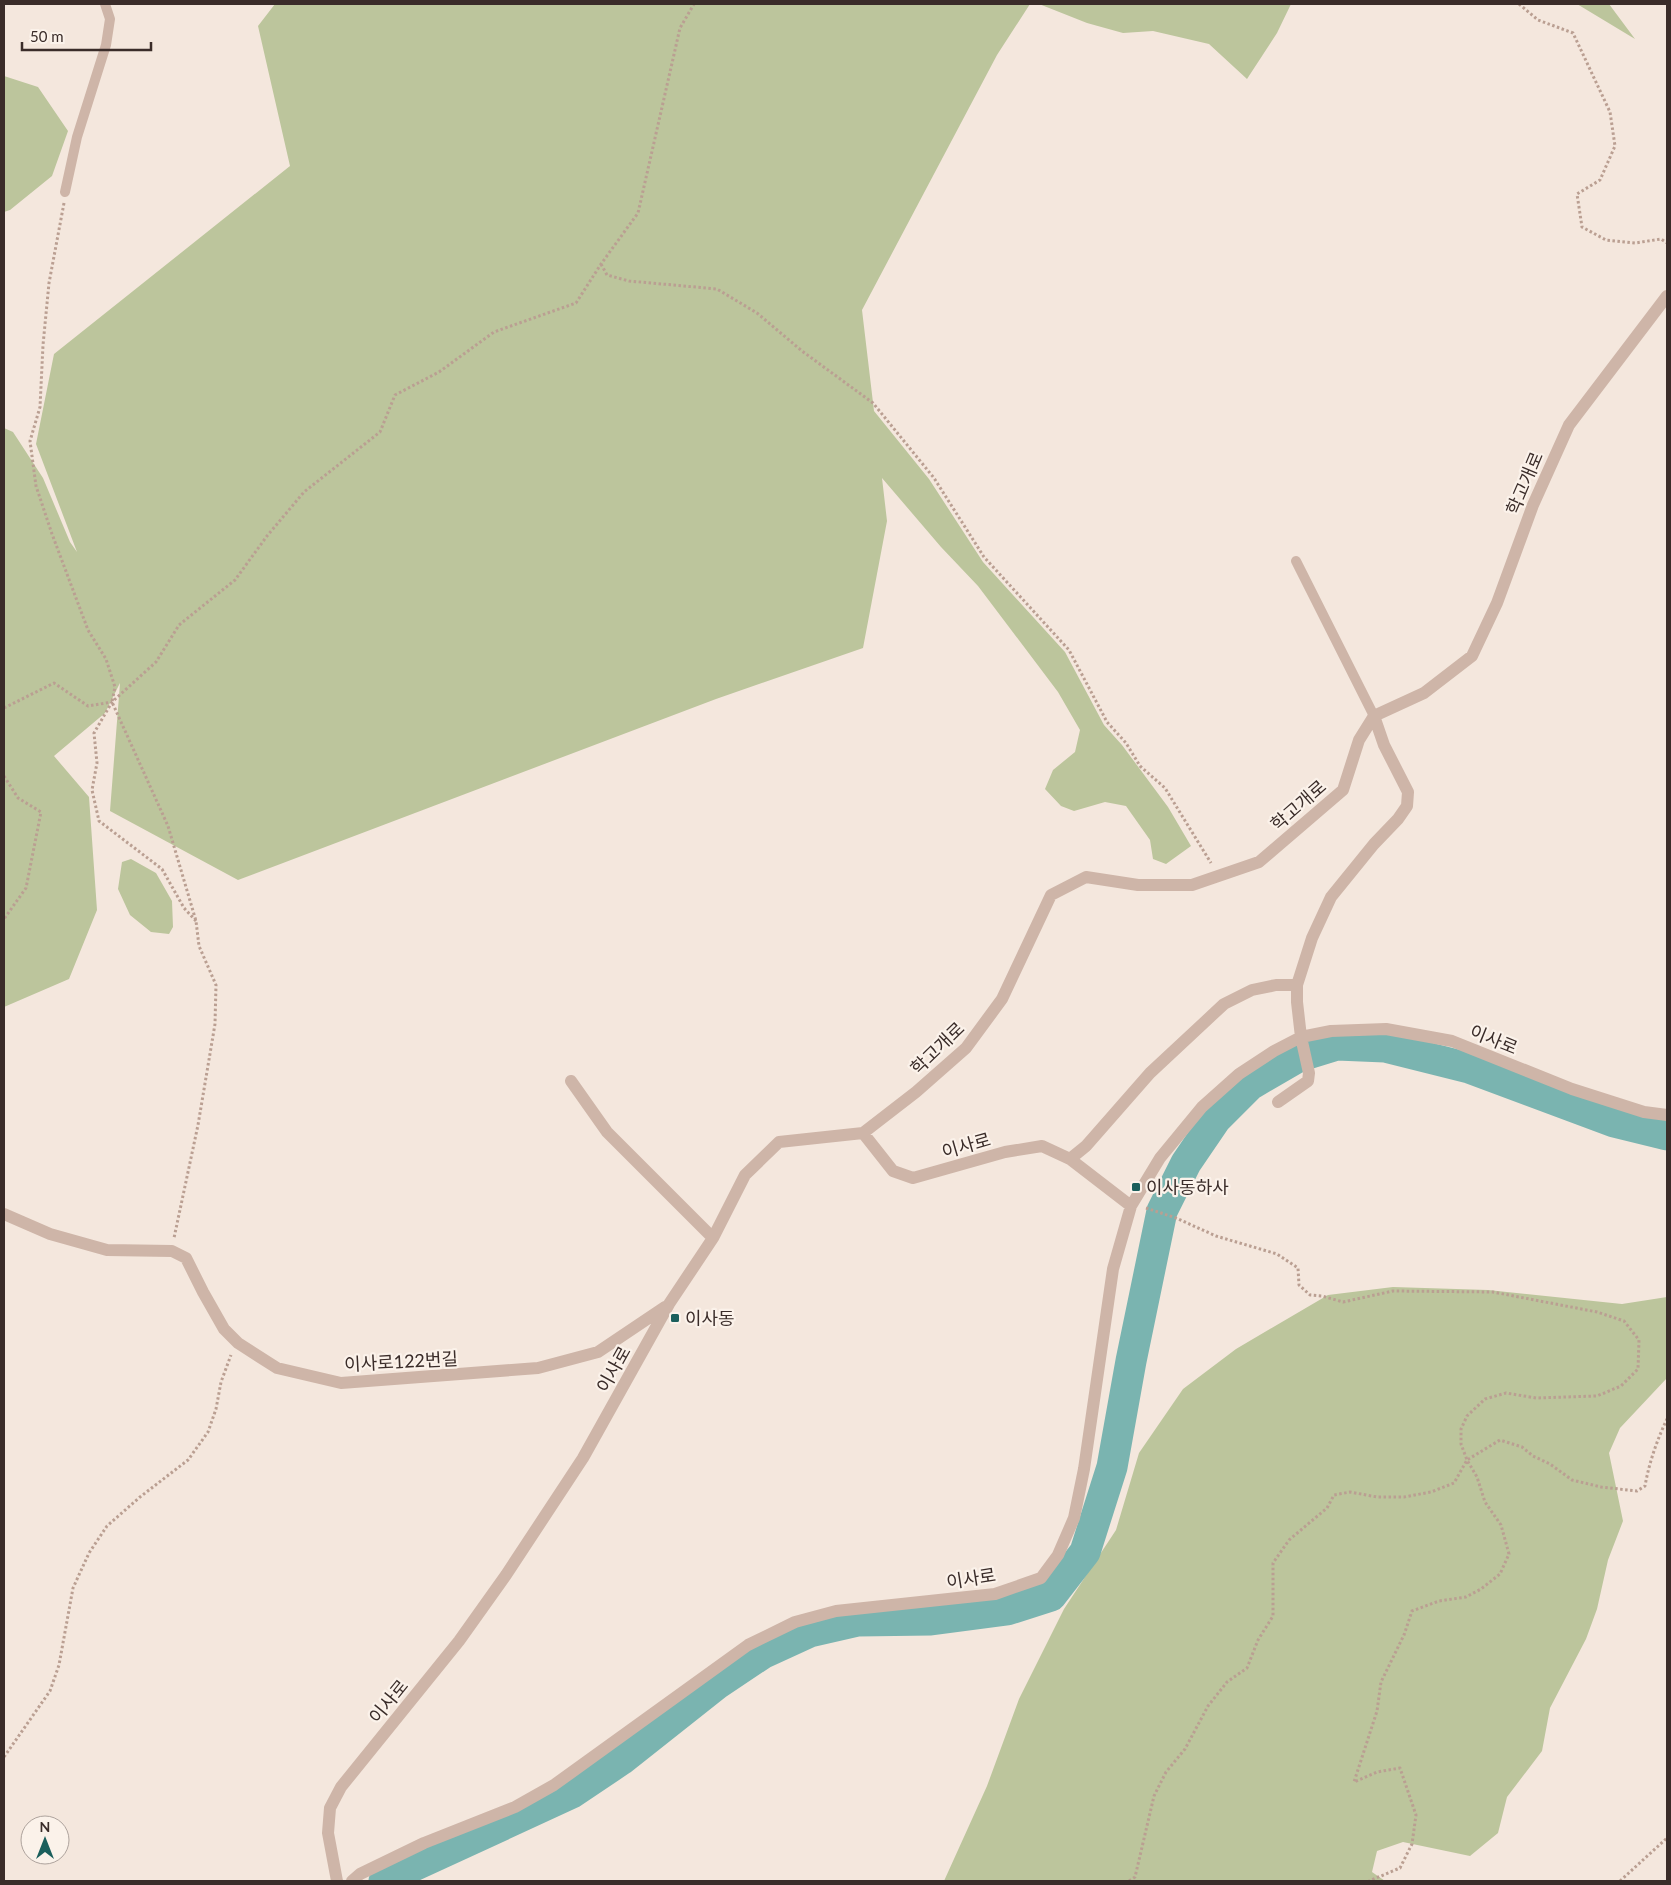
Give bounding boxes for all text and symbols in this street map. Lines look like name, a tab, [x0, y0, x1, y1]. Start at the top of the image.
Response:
scale bar	[22, 20, 151, 52]
text: 50 m	[30, 27, 64, 45]
street label: 학고개로	[1501, 448, 1547, 518]
street label: 학고개로	[1266, 775, 1330, 835]
street label: 학고개로	[906, 1017, 968, 1079]
street label: 이사로	[1467, 1019, 1521, 1059]
street label: 이사로	[939, 1128, 993, 1162]
place label: 이사동하사	[1146, 1176, 1229, 1198]
marker: 이사동하사	[1130, 1181, 1142, 1193]
place label: 이사동	[685, 1307, 735, 1329]
marker: 이사동	[669, 1312, 681, 1324]
street label: 이사로	[591, 1342, 635, 1396]
street label: 이사로122번길	[343, 1347, 459, 1375]
street label: 이사로	[945, 1563, 997, 1593]
street label: 이사로	[364, 1675, 412, 1727]
north arrow	[20, 1815, 70, 1865]
text: N	[40, 1818, 50, 1835]

